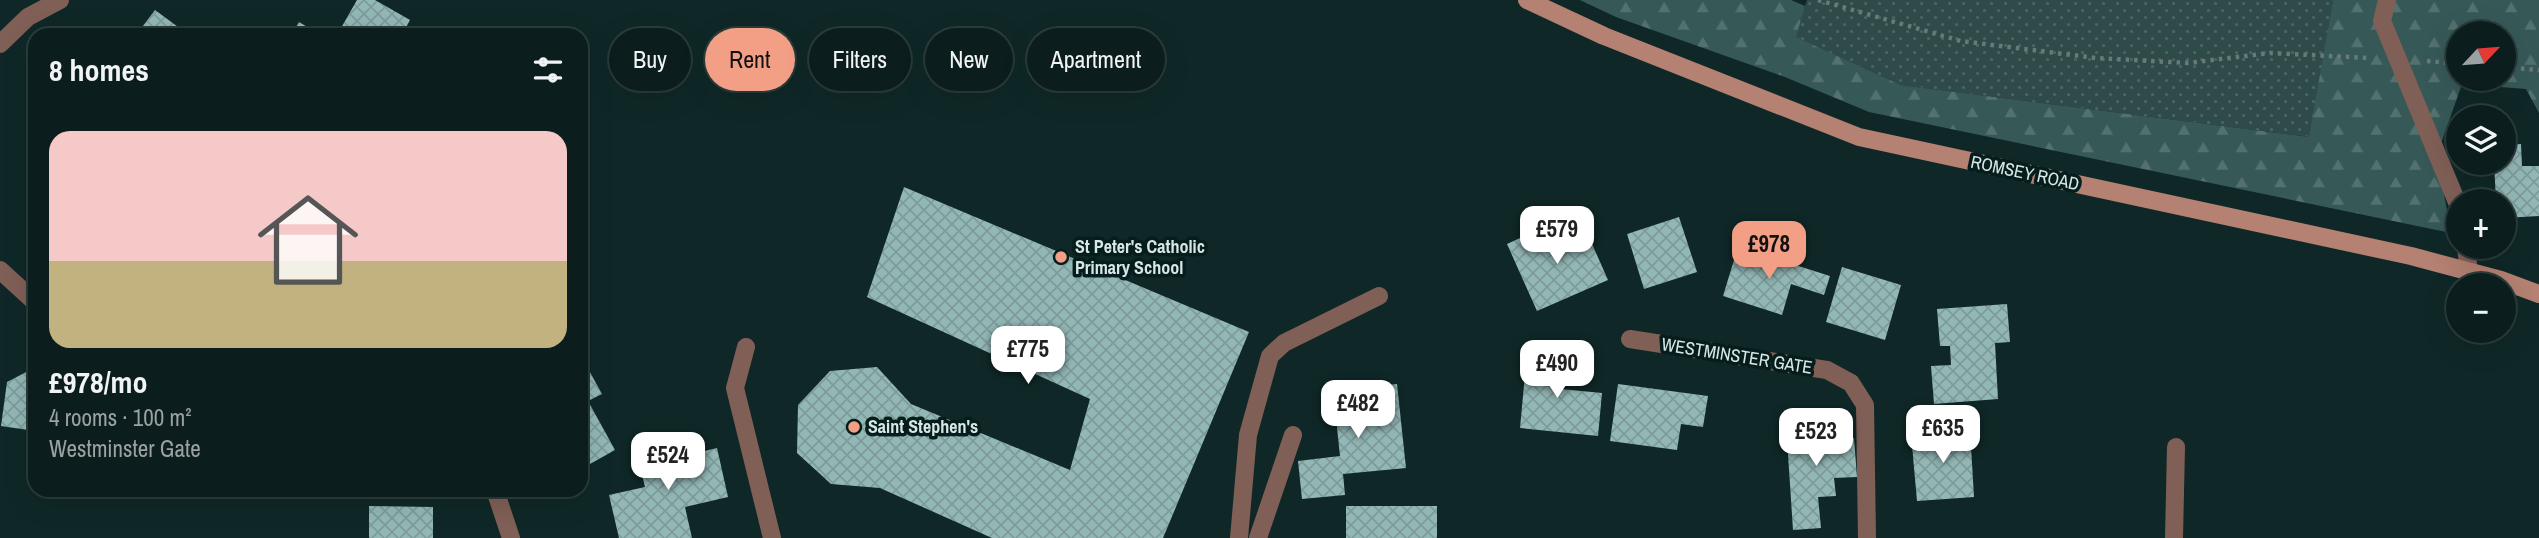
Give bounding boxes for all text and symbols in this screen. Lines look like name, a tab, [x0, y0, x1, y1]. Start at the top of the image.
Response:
north arrow	[2446, 21, 2516, 91]
map controls	[2446, 21, 2516, 343]
chip: Buy	[609, 28, 691, 91]
chip: Rent	[705, 28, 795, 91]
chip: Filters	[809, 28, 911, 91]
chip: New	[925, 28, 1013, 91]
chip: Apartment	[1027, 28, 1165, 91]
text: 8 homes	[49, 50, 149, 90]
icon: filters	[529, 51, 567, 89]
button: layers	[2446, 105, 2516, 175]
street label: ROMSEY ROAD	[1968, 149, 2082, 196]
icon: home	[245, 177, 371, 303]
button: +	[2446, 189, 2516, 259]
pin: £579	[1516, 206, 1598, 266]
text: £579	[1536, 213, 1578, 244]
pin: £978	[1728, 222, 1810, 281]
text: £978	[1748, 228, 1790, 259]
place label: St Peter's Catholic Primary School	[1075, 234, 1205, 280]
marker: St Peter's Catholic Primary School	[1053, 249, 1069, 265]
button: −	[2446, 273, 2516, 343]
pin: £775	[987, 326, 1069, 386]
street label: WESTMINSTER GATE	[1660, 331, 1814, 380]
text: £775	[1007, 333, 1049, 364]
pin: £490	[1516, 340, 1598, 400]
text: £490	[1536, 347, 1578, 378]
text: £978/mo	[49, 362, 147, 402]
pin: £482	[1317, 380, 1399, 440]
text: £482	[1337, 387, 1379, 418]
text: 4 rooms · 100 m²	[49, 402, 192, 433]
pin: £635	[1902, 406, 1984, 465]
pin: £523	[1775, 408, 1857, 468]
text: £635	[1922, 412, 1964, 443]
place label: Saint Stephen's	[868, 414, 978, 439]
text: £523	[1795, 415, 1837, 446]
marker: Saint Stephen's	[846, 419, 862, 435]
text: Westminster Gate	[49, 433, 201, 464]
pin: £524	[627, 433, 709, 492]
text: £524	[647, 439, 689, 470]

